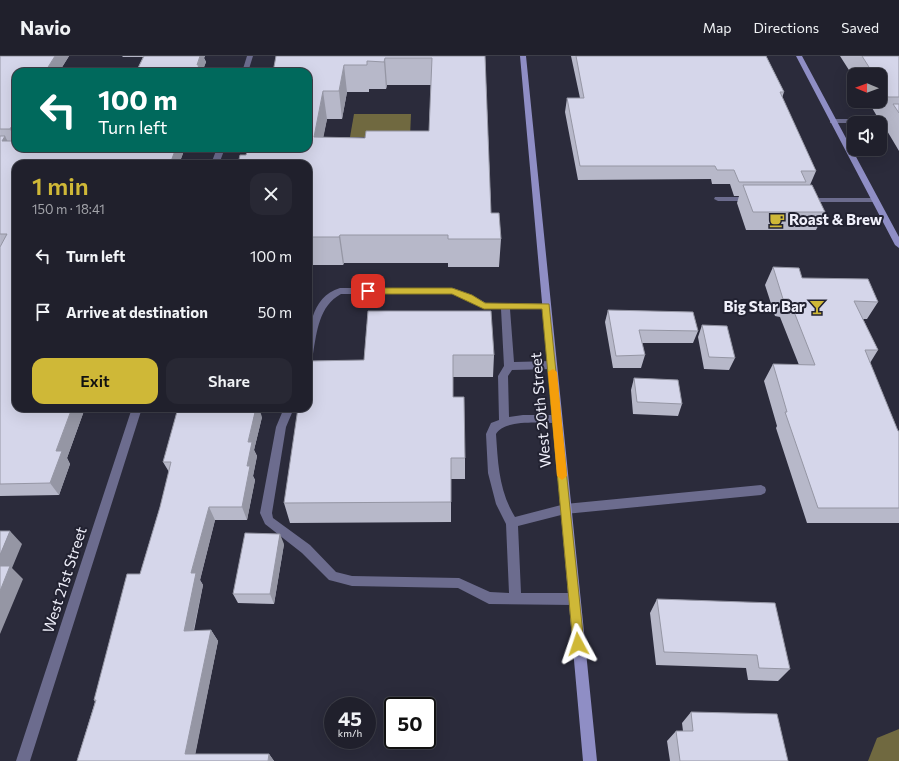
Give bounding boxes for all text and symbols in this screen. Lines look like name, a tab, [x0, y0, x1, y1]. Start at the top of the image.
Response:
text: Navio	[20, 16, 71, 39]
text: Map	[703, 19, 732, 36]
text: Directions	[754, 19, 819, 36]
text: Saved	[841, 19, 879, 36]
north arrow	[847, 68, 887, 108]
map controls	[847, 68, 887, 156]
text: 100 m	[98, 82, 178, 116]
icon: left	[32, 84, 84, 136]
text: Turn left	[98, 116, 167, 138]
button: sound	[847, 116, 887, 156]
text: 1 min	[32, 171, 89, 200]
button: close	[250, 173, 292, 215]
text: 150 m · 18:41	[32, 201, 105, 217]
place label: Roast & Brew	[789, 210, 883, 228]
cafe icon: Roast & Brew	[768, 211, 786, 229]
icon: left	[32, 245, 54, 267]
text: Turn left	[66, 247, 125, 265]
text: 100 m	[250, 247, 292, 265]
pin	[351, 274, 385, 308]
icon: arrive	[357, 280, 379, 302]
place label: Big Star Bar	[724, 297, 805, 315]
bar icon: Big Star Bar	[808, 298, 826, 316]
icon: arrive	[32, 301, 54, 323]
text: Arrive at destination	[66, 303, 208, 321]
text: 50 m	[258, 303, 292, 321]
street label: West 20th Street	[526, 352, 554, 469]
button: Exit	[32, 358, 158, 404]
button: Share	[166, 358, 292, 404]
street label: West 21st Street	[38, 524, 90, 635]
position arrow	[557, 623, 599, 665]
speed limit sign: 50	[384, 697, 436, 749]
text: 45	[338, 706, 362, 730]
text: km/h	[338, 727, 362, 739]

